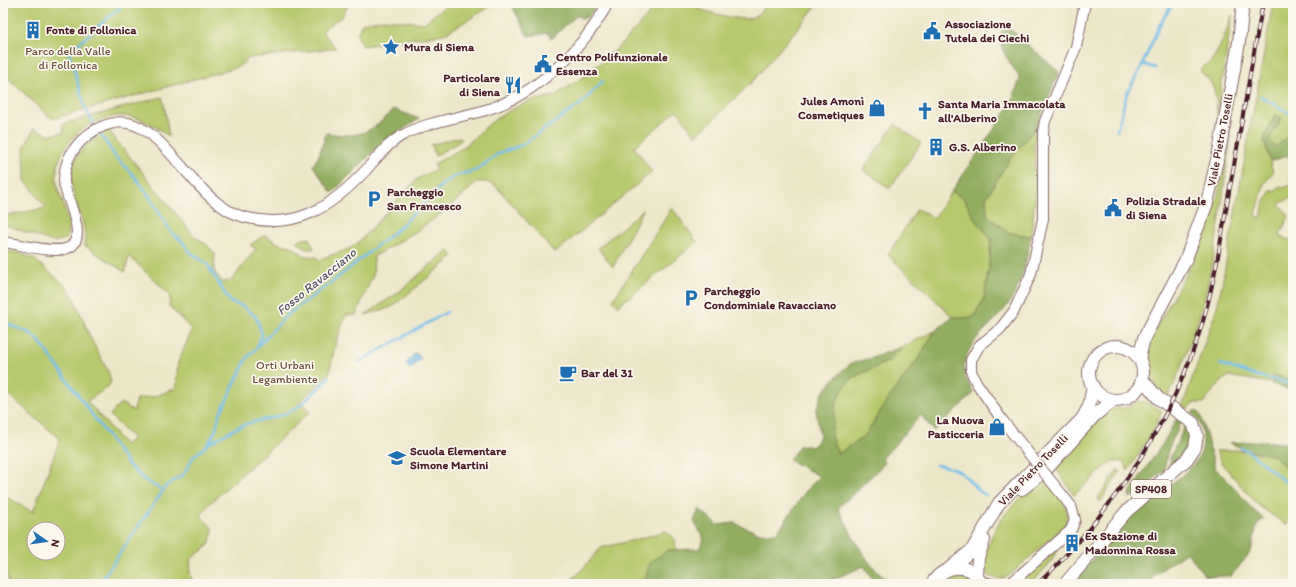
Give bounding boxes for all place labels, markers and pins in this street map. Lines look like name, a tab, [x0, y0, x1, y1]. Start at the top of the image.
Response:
place label: Associazione Tutela dei Ciechi	[944, 17, 1029, 45]
building icon: Fonte di Follonica	[23, 20, 43, 40]
public building icon: Associazione Tutela dei Ciechi	[922, 21, 942, 41]
place label: Fonte di Follonica	[46, 23, 137, 37]
place icon: Mura di Siena	[381, 37, 401, 57]
place label: Mura di Siena	[404, 40, 475, 54]
place label: Centro Polifunzionale Essenza	[556, 50, 668, 78]
public building icon: Centro Polifunzionale Essenza	[533, 54, 553, 74]
place label: Particolare di Siena	[443, 71, 501, 99]
restaurant icon: Particolare di Siena	[503, 75, 523, 95]
place label: Jules Amonì Cosmetiques	[798, 94, 865, 123]
place label: Santa Maria Immacolata all'Alberino	[938, 97, 1066, 125]
shop icon: Jules Amonì Cosmetiques	[867, 98, 887, 118]
church icon: Santa Maria Immacolata all'Alberino	[915, 101, 935, 121]
building icon: G.S. Alberino	[926, 137, 946, 157]
place label: G.S. Alberino	[949, 140, 1016, 154]
place label: Parcheggio San Francesco	[387, 185, 461, 213]
parking icon: Parcheggio San Francesco	[364, 189, 384, 209]
place label: Polizia Stradale di Siena	[1126, 194, 1207, 222]
public building icon: Polizia Stradale di Siena	[1103, 198, 1123, 218]
place label: Parcheggio Condominiale Ravacciano	[704, 284, 836, 312]
parking icon: Parcheggio Condominiale Ravacciano	[681, 288, 701, 308]
cafe icon: Bar del 31	[558, 363, 578, 383]
place label: Bar del 31	[581, 366, 633, 380]
place label: La Nuova Pasticceria	[928, 413, 985, 441]
shop icon: La Nuova Pasticceria	[987, 417, 1007, 437]
place label: Scuola Elementare Simone Martini	[410, 444, 507, 472]
school or university icon: Scuola Elementare Simone Martini	[387, 448, 407, 468]
place label: Ex Stazione di Madonnina Rossa	[1085, 529, 1176, 557]
building icon: Ex Stazione di Madonnina Rossa	[1062, 533, 1082, 553]

